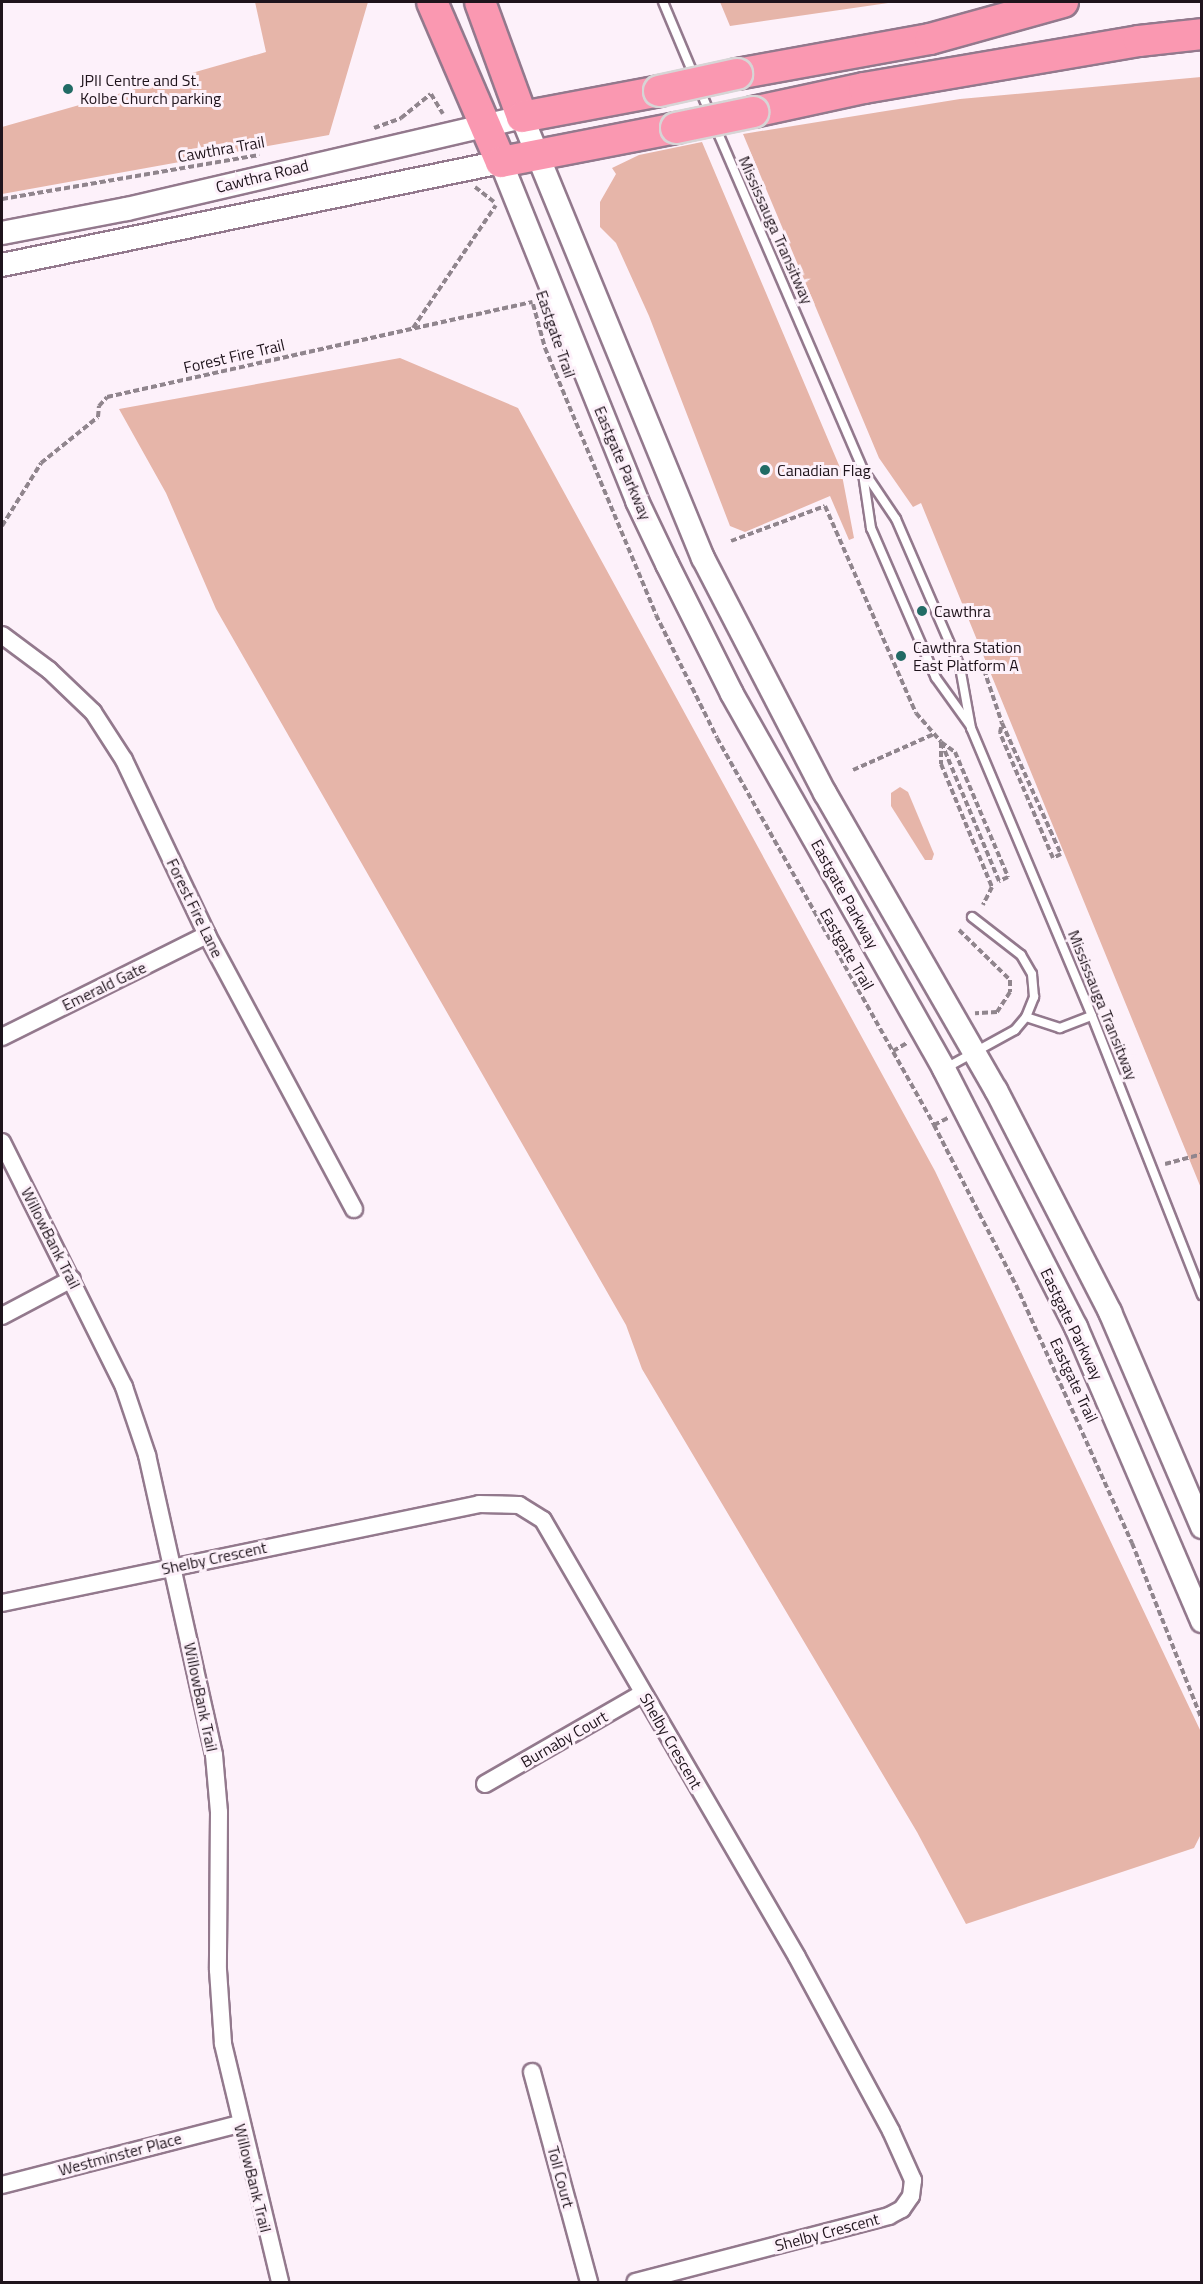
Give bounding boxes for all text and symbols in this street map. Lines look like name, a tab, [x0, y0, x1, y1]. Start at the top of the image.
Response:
place label: JPII Centre and St. Kolbe Church parking	[80, 70, 221, 108]
marker: JPII Centre and St. Kolbe Church parking	[61, 82, 75, 96]
street label: Cawthra Trail	[176, 132, 266, 166]
street label: Mississauga Transitway	[735, 153, 817, 307]
street label: Cawthra Road	[214, 155, 310, 197]
street label: Eastgate Trail	[532, 288, 580, 380]
street label: Forest Fire Trail	[182, 335, 286, 377]
street label: Eastgate Parkway	[590, 403, 656, 523]
place label: Canadian Flag	[777, 460, 871, 480]
marker: Canadian Flag	[758, 463, 772, 477]
place label: Cawthra	[934, 601, 991, 621]
marker: Cawthra	[915, 604, 929, 618]
place label: Cawthra Station East Platform A	[913, 637, 1022, 675]
marker: Cawthra Station East Platform A	[894, 649, 908, 663]
street label: Eastgate Parkway	[807, 836, 883, 952]
street label: Forest Fire Lane	[163, 855, 227, 961]
street label: Eastgate Trail	[816, 905, 878, 993]
street label: Mississauga Transitway	[1064, 927, 1142, 1083]
street label: Emerald Gate	[59, 957, 149, 1015]
street label: WillowBank Trail	[17, 1184, 85, 1292]
street label: Eastgate Parkway	[1037, 1265, 1107, 1383]
street label: Eastgate Trail	[1046, 1335, 1102, 1425]
street label: Shelby Crescent	[160, 1537, 268, 1579]
street label: WillowBank Trail	[180, 1641, 222, 1753]
street label: Shelby Crescent	[636, 1690, 706, 1792]
street label: Burnaby Court	[517, 1707, 611, 1771]
street label: WillowBank Trail	[230, 2122, 276, 2234]
street label: Westminster Place	[56, 2128, 184, 2180]
street label: Toll Court	[544, 2144, 578, 2210]
street label: Shelby Crescent	[773, 2209, 881, 2255]

